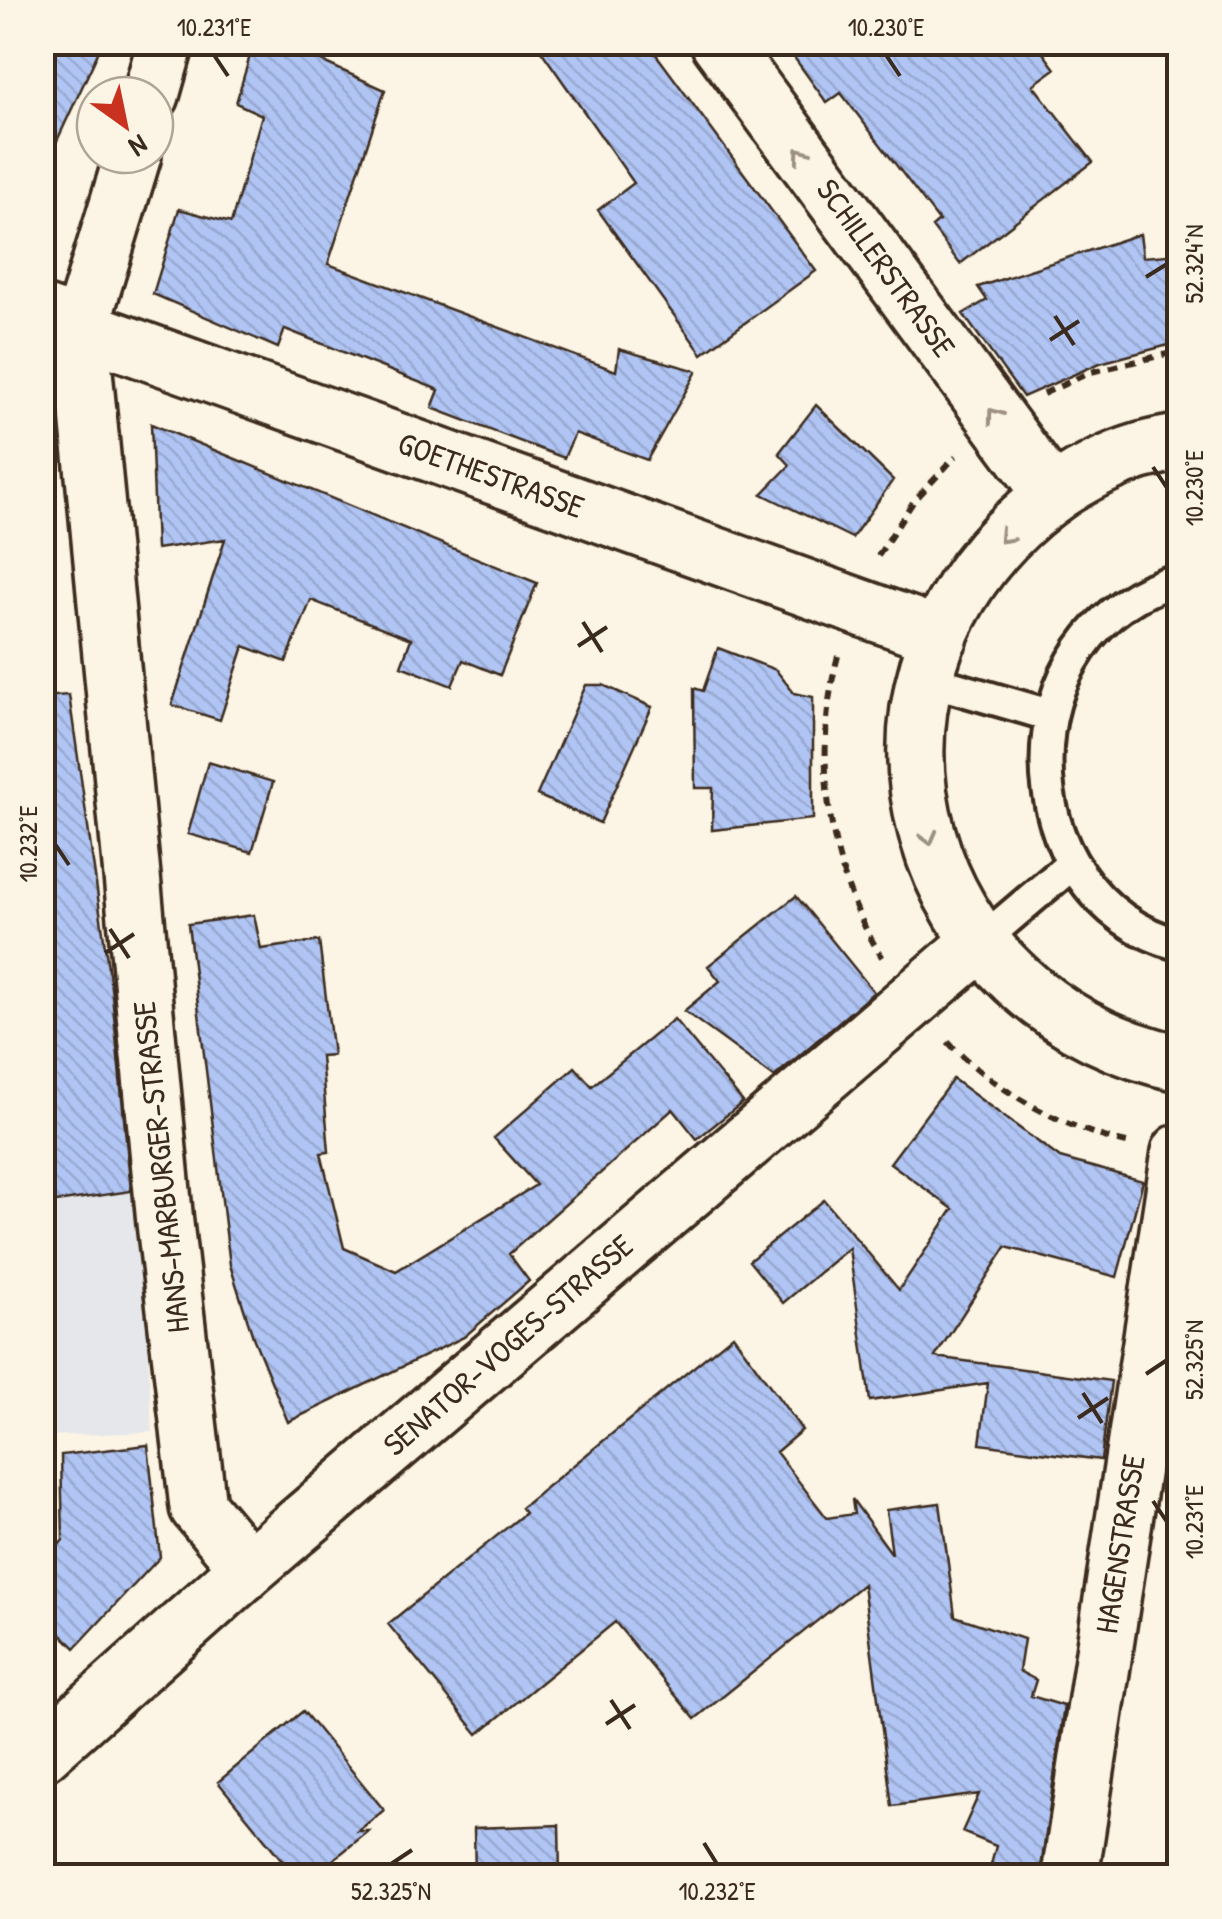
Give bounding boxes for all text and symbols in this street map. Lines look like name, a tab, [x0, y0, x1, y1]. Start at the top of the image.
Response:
text: 10.231°E	[177, 10, 251, 44]
text: 10.230°E	[848, 10, 924, 44]
north arrow	[75, 75, 175, 175]
text: N	[122, 126, 155, 166]
one-way arrow	[796, 147, 813, 165]
street label: SCHILLERSTRASSE	[807, 170, 966, 366]
text: 52.324°N	[1177, 224, 1211, 304]
one-way arrow	[989, 408, 1006, 426]
street label: GOETHESTRASSE	[392, 421, 590, 528]
text: 10.230°E	[1177, 450, 1211, 526]
one-way arrow	[999, 525, 1017, 544]
text: 10.232°E	[11, 805, 45, 883]
one-way arrow	[918, 828, 939, 846]
street label: HANS-MARBURGER-STRASSE	[122, 999, 199, 1335]
street label: SENATOR-VOGES-STRASSE	[374, 1224, 642, 1465]
text: 52.325°N	[1177, 1320, 1211, 1400]
street label: HAGENSTRASSE	[1084, 1451, 1155, 1636]
text: 10.231°E	[1177, 1485, 1211, 1559]
text: 52.325°N	[351, 1874, 431, 1908]
text: 10.232°E	[678, 1874, 756, 1908]

